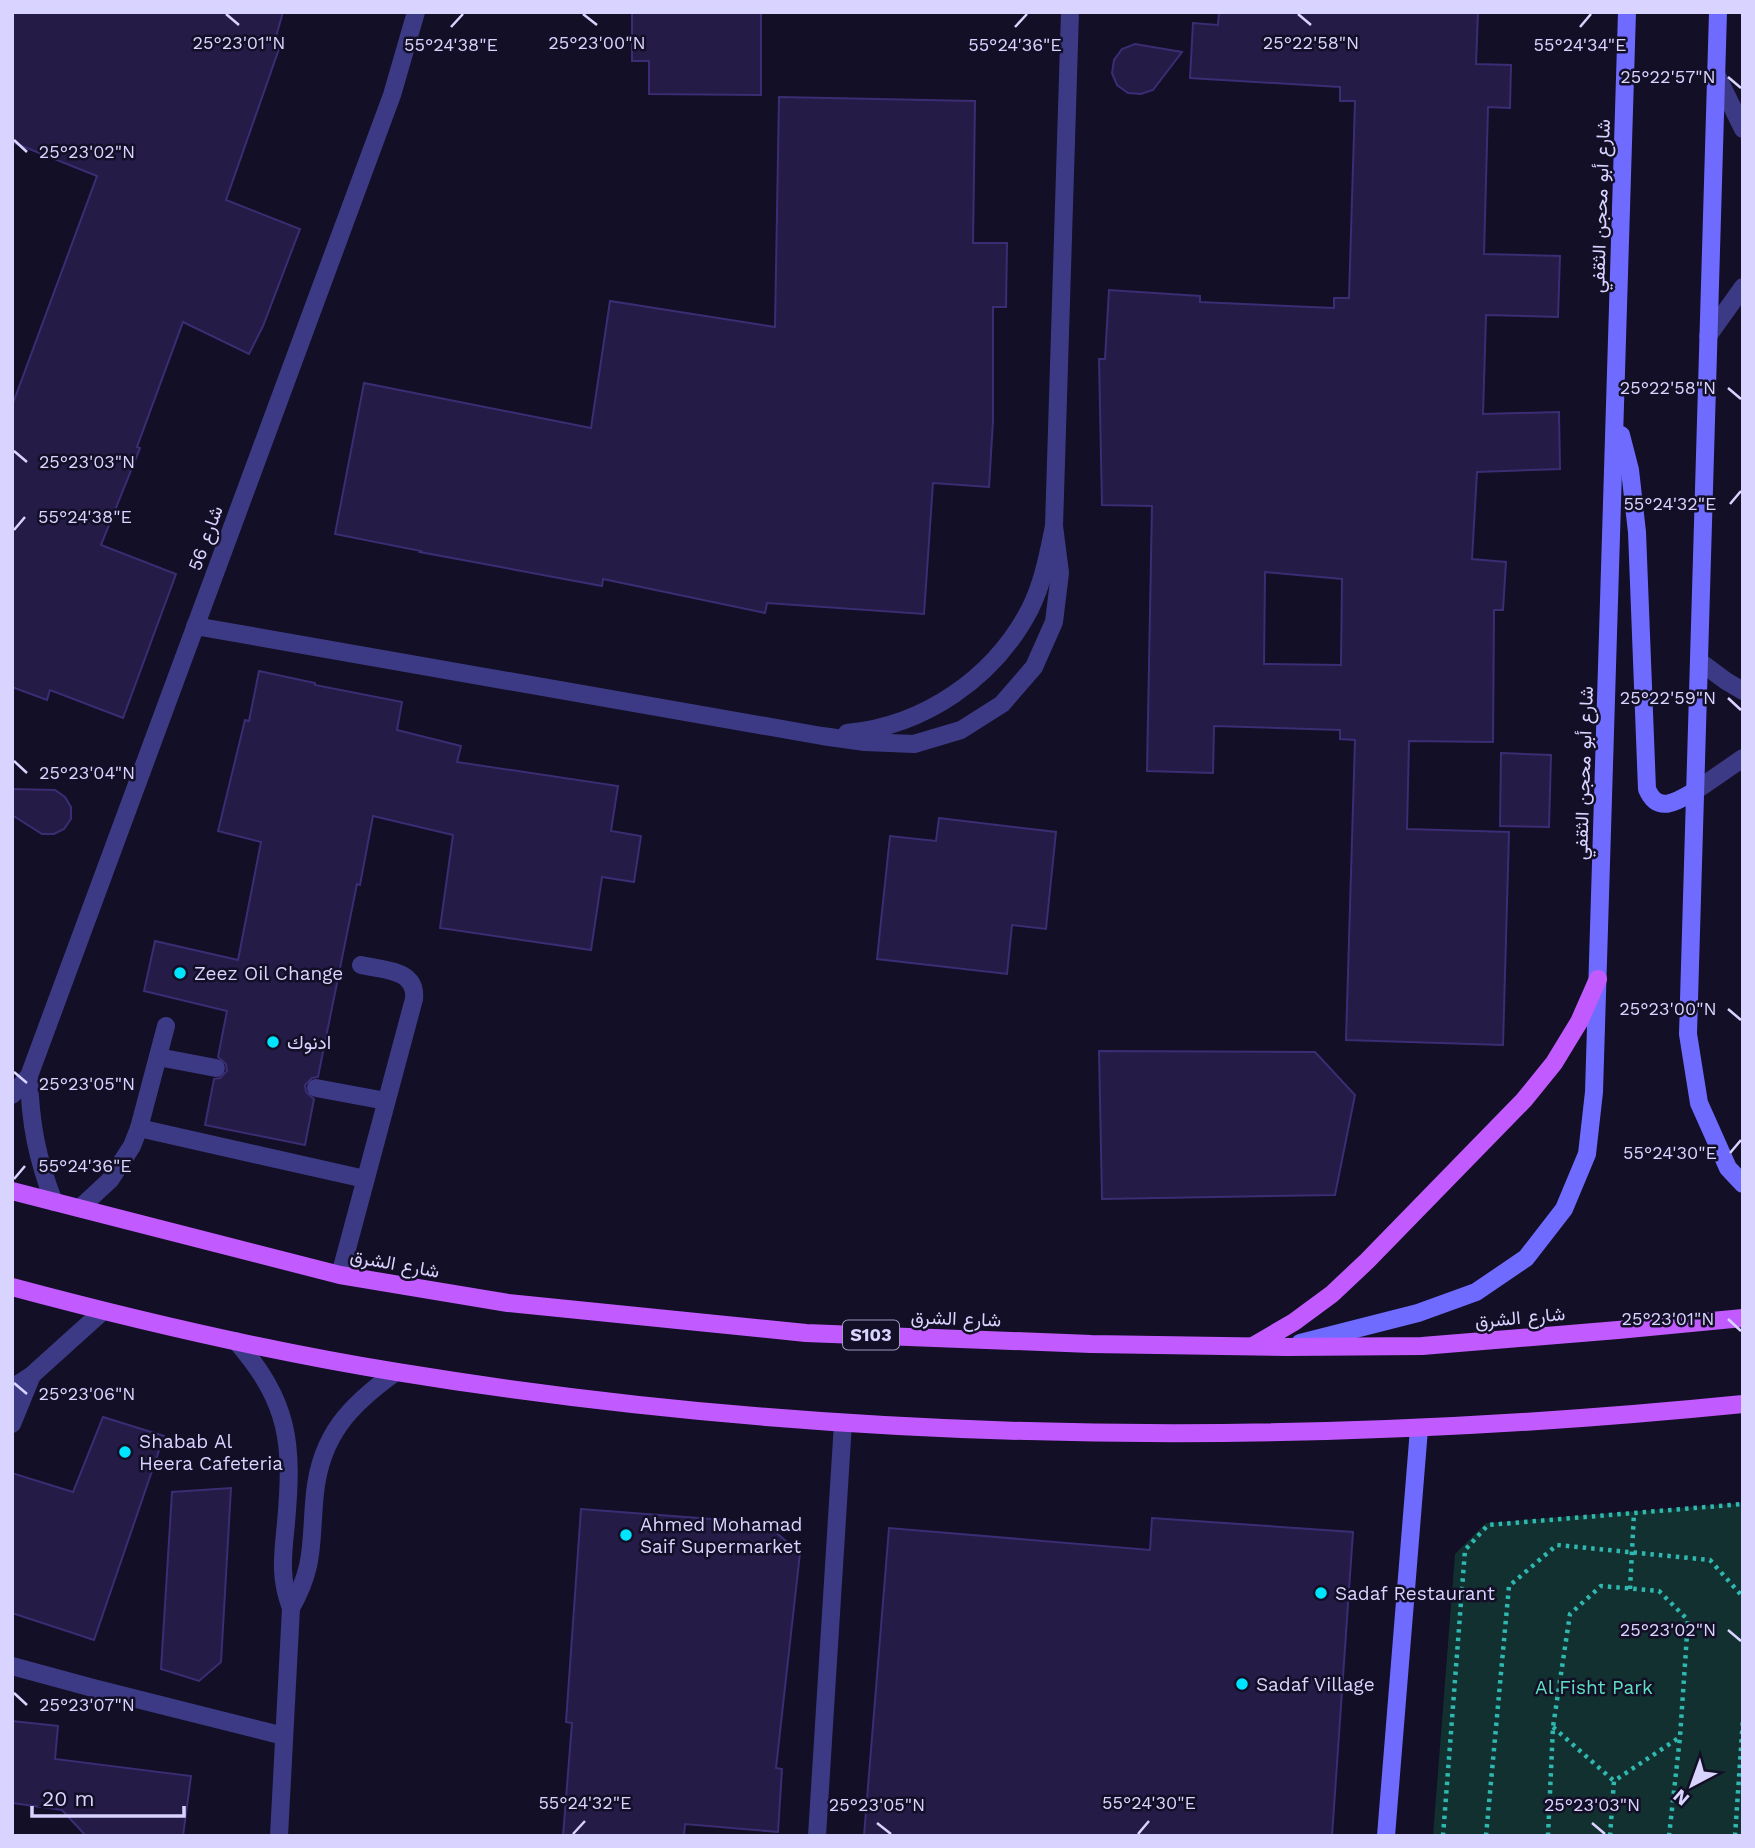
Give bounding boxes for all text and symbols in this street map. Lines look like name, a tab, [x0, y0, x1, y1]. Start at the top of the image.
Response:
text: 25°23'01"N	[192, 32, 286, 53]
text: 25°23'00"N	[548, 32, 646, 53]
text: 25°22'58"N	[1263, 32, 1359, 53]
text: 55°24'38"E	[404, 34, 498, 55]
text: 55°24'36"E	[968, 34, 1062, 55]
text: 55°24'34"E	[1534, 34, 1626, 55]
text: 25°22'57"N	[1620, 66, 1716, 87]
street label: شارع أبو محجن الثقفي	[1586, 119, 1619, 294]
text: 25°23'02"N	[39, 141, 135, 162]
text: 25°22'58"N	[1620, 377, 1716, 398]
text: 25°23'03"N	[39, 451, 135, 472]
text: 55°24'32"E	[1623, 493, 1717, 514]
street label: شارع 56	[183, 503, 229, 574]
text: 55°24'38"E	[38, 506, 132, 527]
street label: شارع أبو محجن الثقفي	[1569, 686, 1602, 861]
text: 25°22'59"N	[1620, 687, 1716, 708]
text: 25°23'04"N	[39, 762, 135, 783]
place label: Zeez Oil Change	[194, 962, 343, 985]
marker: Zeez Oil Change	[172, 965, 188, 981]
text: 25°23'00"N	[1619, 998, 1717, 1019]
place label: ادنوك	[287, 1031, 331, 1054]
marker: ادنوك	[265, 1034, 281, 1050]
text: 25°23'05"N	[39, 1073, 135, 1094]
text: 55°24'30"E	[1623, 1142, 1717, 1163]
text: 55°24'36"E	[38, 1155, 132, 1176]
street label: شارع الشرق	[348, 1244, 442, 1284]
street label: شارع الشرق	[1474, 1302, 1566, 1334]
street label: شارع الشرق	[910, 1305, 1002, 1333]
text: 25°23'01"N	[1621, 1308, 1715, 1329]
road number: S103	[843, 1320, 899, 1350]
text: 25°23'06"N	[38, 1383, 136, 1404]
place label: Shabab Al Heera Cafeteria	[139, 1430, 283, 1475]
marker: Shabab Al Heera Cafeteria	[117, 1444, 133, 1460]
place label: Ahmed Mohamad Saif Supermarket	[640, 1513, 803, 1558]
marker: Ahmed Mohamad Saif Supermarket	[618, 1527, 634, 1543]
place label: Sadaf Restaurant	[1335, 1582, 1495, 1605]
marker: Sadaf Restaurant	[1313, 1585, 1329, 1601]
text: 25°23'02"N	[1620, 1619, 1716, 1640]
place label: Sadaf Village	[1256, 1673, 1375, 1696]
marker: Sadaf Village	[1234, 1676, 1250, 1692]
park label: Al Fisht Park	[1535, 1676, 1653, 1699]
text: 25°23'07"N	[39, 1694, 135, 1715]
north arrow	[1657, 1750, 1727, 1820]
scale bar	[32, 1774, 184, 1818]
text: N	[1668, 1784, 1694, 1811]
text: 20 m	[42, 1786, 94, 1811]
text: 55°24'32"E	[538, 1792, 632, 1813]
text: 55°24'30"E	[1102, 1792, 1196, 1813]
text: 25°23'05"N	[829, 1794, 925, 1815]
text: 25°23'03"N	[1544, 1794, 1640, 1815]

